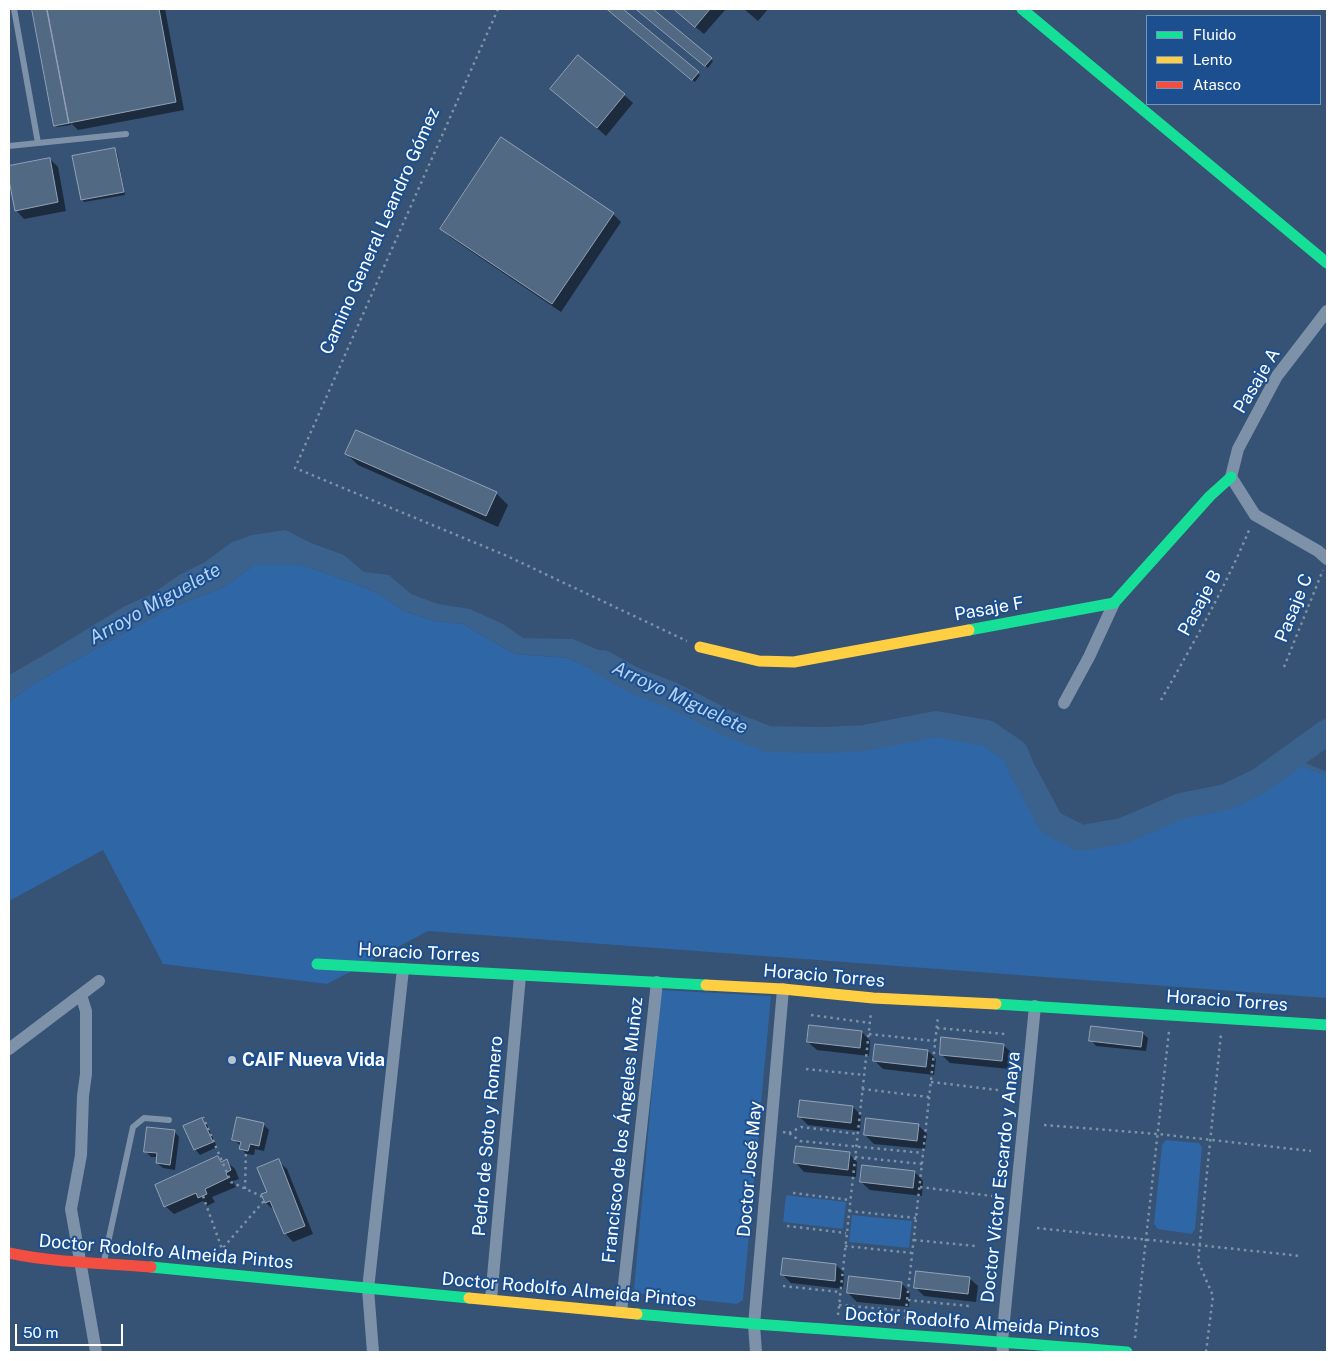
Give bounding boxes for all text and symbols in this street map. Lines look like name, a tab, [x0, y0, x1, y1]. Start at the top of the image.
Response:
legend	[1146, 15, 1321, 105]
text: Fluido	[1193, 26, 1236, 43]
text: Lento	[1193, 51, 1232, 68]
text: Atasco	[1193, 76, 1241, 93]
street label: Camino General Leandro Gómez	[316, 104, 444, 358]
street label: Pasaje A	[1229, 344, 1285, 418]
water label: Arroyo Miguelete	[85, 558, 225, 650]
street label: Pasaje B	[1174, 566, 1226, 640]
street label: Pasaje C	[1271, 571, 1317, 645]
street label: Pasaje F	[953, 592, 1025, 626]
water label: Arroyo Miguelete	[609, 657, 751, 739]
street label: Horacio Torres	[358, 939, 480, 967]
street label: Horacio Torres	[762, 960, 886, 992]
street label: Horacio Torres	[1165, 986, 1289, 1016]
street label: Francisco de los Ángeles Muñoz	[598, 996, 648, 1264]
street label: Pedro de Soto y Romero	[468, 1035, 508, 1237]
place label: CAIF Nueva Vida	[242, 1049, 385, 1071]
street label: Doctor Víctor Escardo y Anaya	[977, 1050, 1025, 1304]
marker: CAIF Nueva Vida	[226, 1054, 238, 1066]
street label: Doctor José May	[733, 1100, 767, 1238]
street label: Doctor Rodolfo Almeida Pintos	[38, 1230, 294, 1274]
street label: Doctor Rodolfo Almeida Pintos	[441, 1268, 697, 1312]
street label: Doctor Rodolfo Almeida Pintos	[844, 1303, 1100, 1343]
scale bar	[18, 1314, 125, 1346]
text: 50 m	[23, 1324, 58, 1341]

